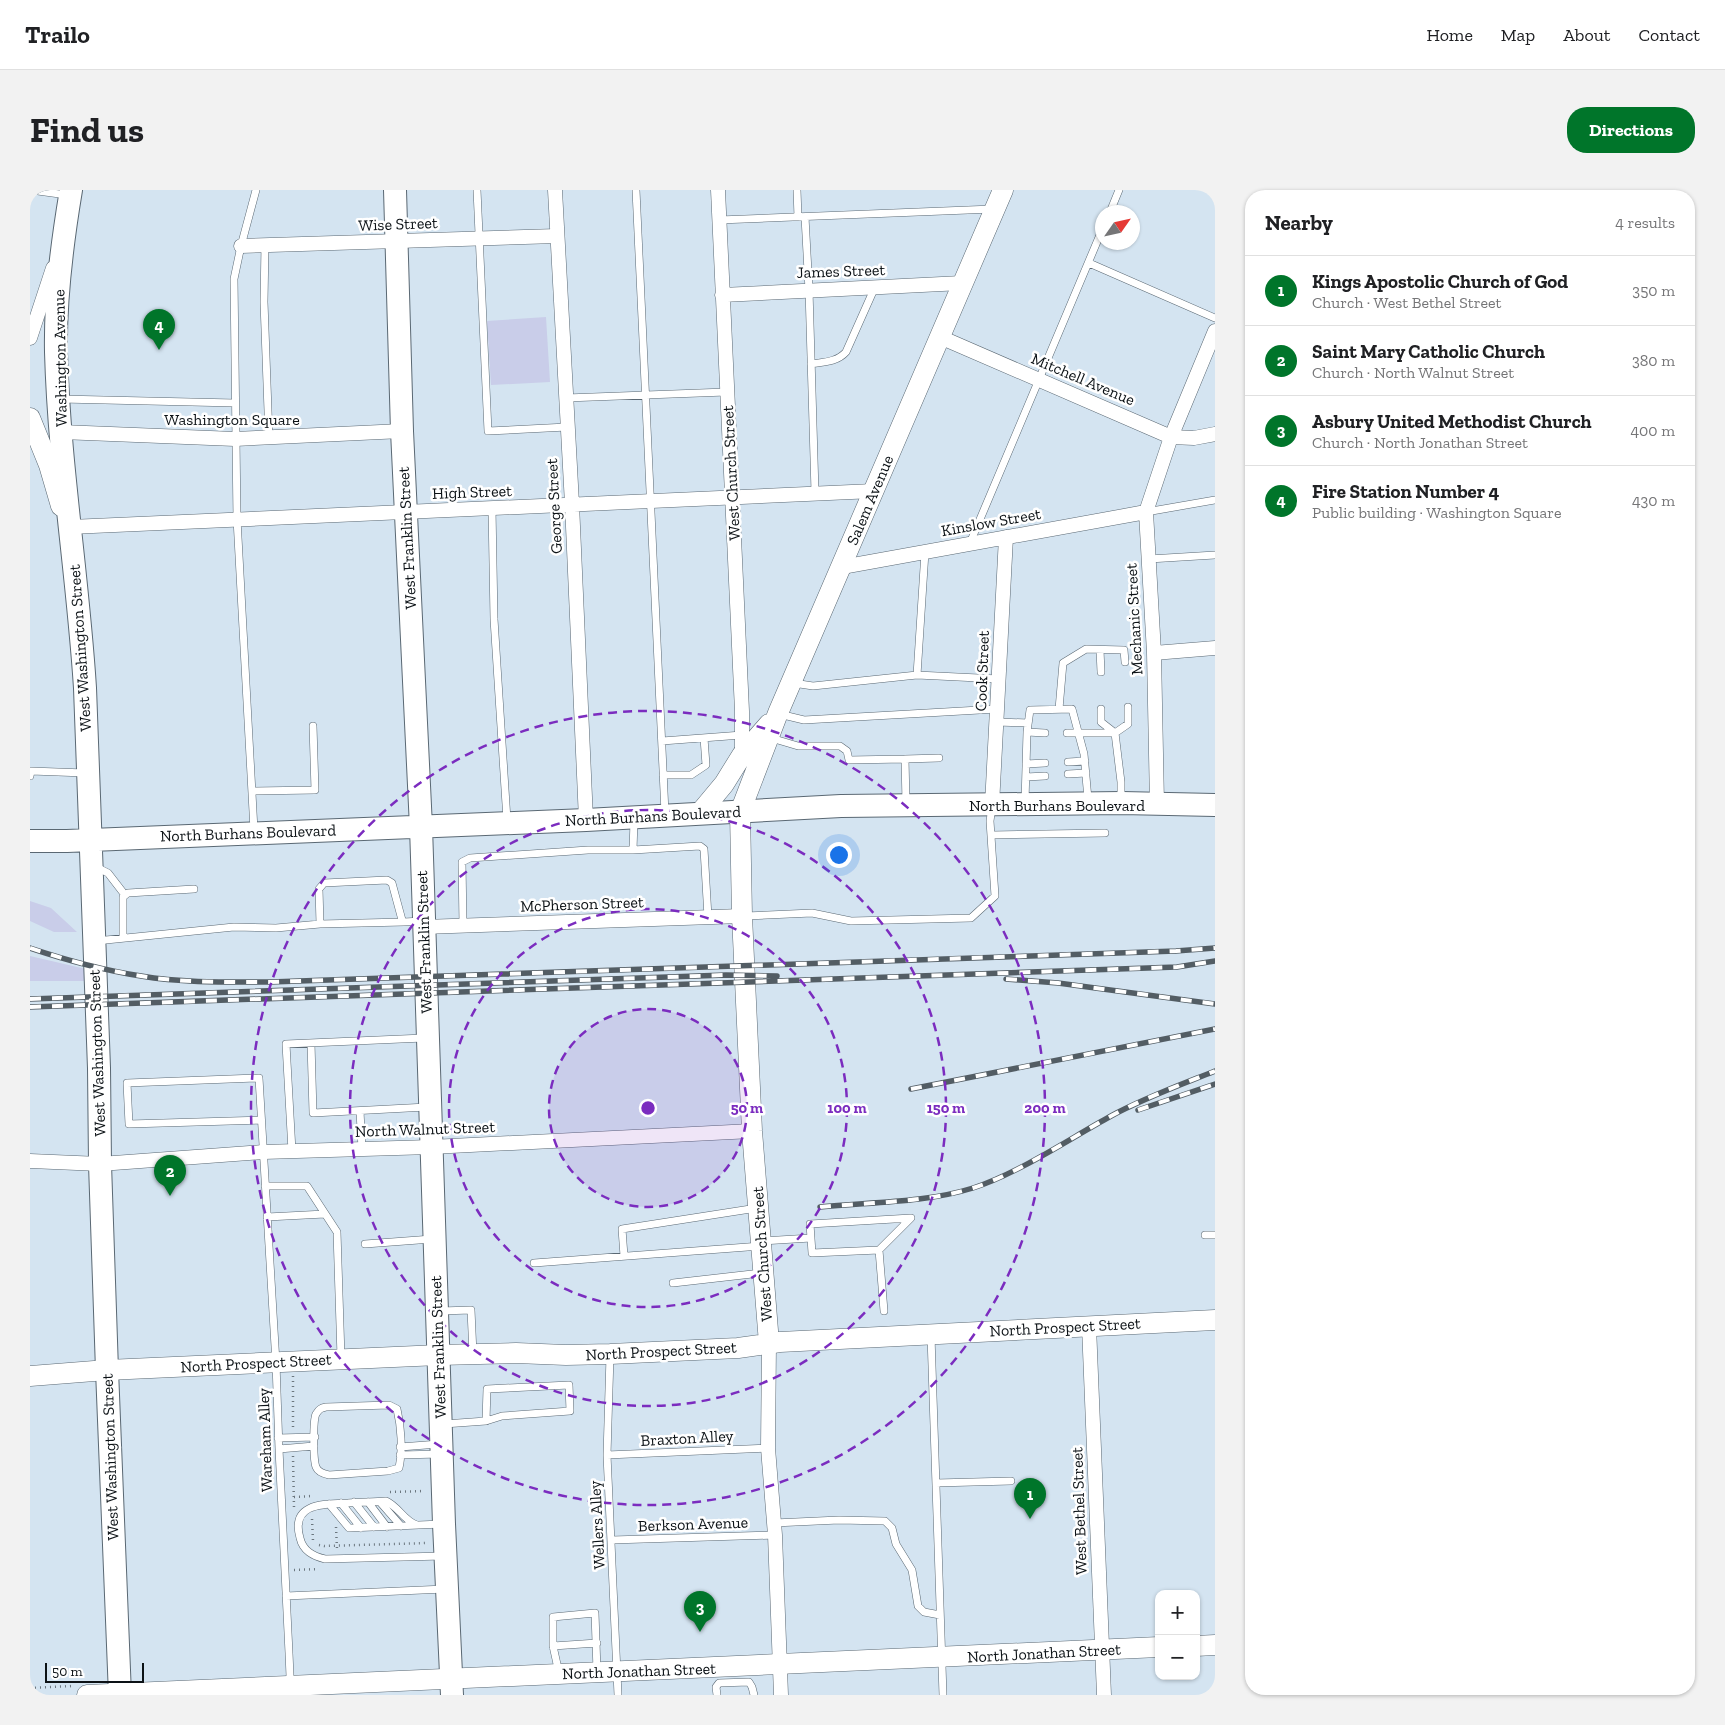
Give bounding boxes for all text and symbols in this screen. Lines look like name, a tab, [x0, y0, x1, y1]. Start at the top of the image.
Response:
text: Trailo	[25, 20, 90, 49]
text: Home	[1426, 24, 1473, 46]
text: Map	[1501, 24, 1535, 46]
text: About	[1563, 24, 1610, 46]
text: Contact	[1638, 24, 1700, 46]
button: Directions	[1567, 107, 1695, 153]
text: Find us	[30, 109, 144, 151]
north arrow	[1095, 205, 1140, 250]
text: Nearby	[1265, 210, 1333, 235]
street label: Wise Street	[358, 213, 438, 235]
text: 4 results	[1615, 213, 1675, 232]
street label: James Street	[796, 260, 886, 282]
text: Kings Apostolic Church of God	[1312, 270, 1568, 293]
text: 1	[1278, 281, 1284, 300]
text: 350 m	[1632, 281, 1675, 300]
street label: Washington Avenue	[49, 289, 71, 427]
text: Church · West Bethel Street	[1312, 293, 1501, 312]
pin: 4	[143, 309, 175, 350]
text: Saint Mary Catholic Church	[1312, 340, 1545, 363]
street label: Mitchell Avenue	[1028, 349, 1138, 409]
text: 2	[1277, 351, 1285, 370]
text: 380 m	[1632, 351, 1675, 370]
text: Church · North Walnut Street	[1312, 363, 1514, 382]
street label: West Church Street	[718, 405, 744, 541]
street label: Washington Square	[164, 410, 300, 429]
text: Asbury United Methodist Church	[1312, 410, 1592, 433]
text: 3	[1277, 421, 1285, 440]
text: 400 m	[1631, 421, 1675, 440]
text: Church · North Jonathan Street	[1312, 433, 1528, 452]
street label: Salem Avenue	[843, 452, 897, 548]
street label: George Street	[542, 458, 566, 554]
street label: West Franklin Street	[394, 466, 420, 610]
text: Fire Station Number 4	[1312, 480, 1499, 503]
street label: High Street	[432, 481, 512, 503]
text: 4	[1276, 491, 1286, 510]
text: 430 m	[1632, 491, 1675, 510]
text: Public building · Washington Square	[1312, 503, 1561, 522]
street label: Kinslow Street	[940, 504, 1042, 540]
street label: Mechanic Street	[1122, 562, 1146, 676]
street label: West Washington Street	[65, 564, 95, 732]
street label: Cook Street	[971, 630, 993, 712]
street label: North Burhans Boulevard	[969, 796, 1145, 815]
street label: North Burhans Boulevard	[565, 802, 742, 830]
street label: North Burhans Boulevard	[160, 820, 337, 846]
your location	[826, 842, 852, 868]
street label: West Franklin Street	[412, 870, 436, 1014]
street label: McPherson Street	[520, 892, 644, 916]
street label: West Washington Street	[85, 969, 109, 1137]
centre of rings	[639, 1099, 657, 1117]
text: 50 m	[731, 1099, 763, 1117]
text: 100 m	[827, 1099, 867, 1117]
text: 150 m	[927, 1099, 965, 1117]
text: 200 m	[1024, 1099, 1066, 1117]
street label: North Walnut Street	[355, 1117, 496, 1141]
pin: 2	[154, 1155, 186, 1196]
street label: West Church Street	[748, 1186, 776, 1322]
street label: West Franklin Street	[426, 1275, 450, 1419]
street label: North Prospect Street	[989, 1314, 1141, 1340]
street label: North Prospect Street	[585, 1338, 737, 1364]
street label: North Prospect Street	[180, 1350, 332, 1376]
street label: West Washington Street	[98, 1373, 122, 1541]
street label: Wareham Alley	[254, 1387, 276, 1492]
street label: Braxton Alley	[640, 1426, 735, 1450]
street label: West Bethel Street	[1067, 1447, 1091, 1575]
pin: 1	[1014, 1478, 1046, 1519]
street label: Wellers Alley	[585, 1479, 609, 1570]
street label: Berkson Avenue	[638, 1513, 748, 1535]
map controls	[1155, 1590, 1200, 1680]
button: +	[1155, 1590, 1200, 1635]
pin: 3	[684, 1591, 716, 1632]
button: −	[1155, 1635, 1200, 1680]
street label: North Jonathan Street	[967, 1639, 1121, 1667]
street label: North Jonathan Street	[562, 1659, 716, 1683]
scale bar	[45, 1660, 144, 1683]
text: 50 m	[52, 1663, 83, 1680]

